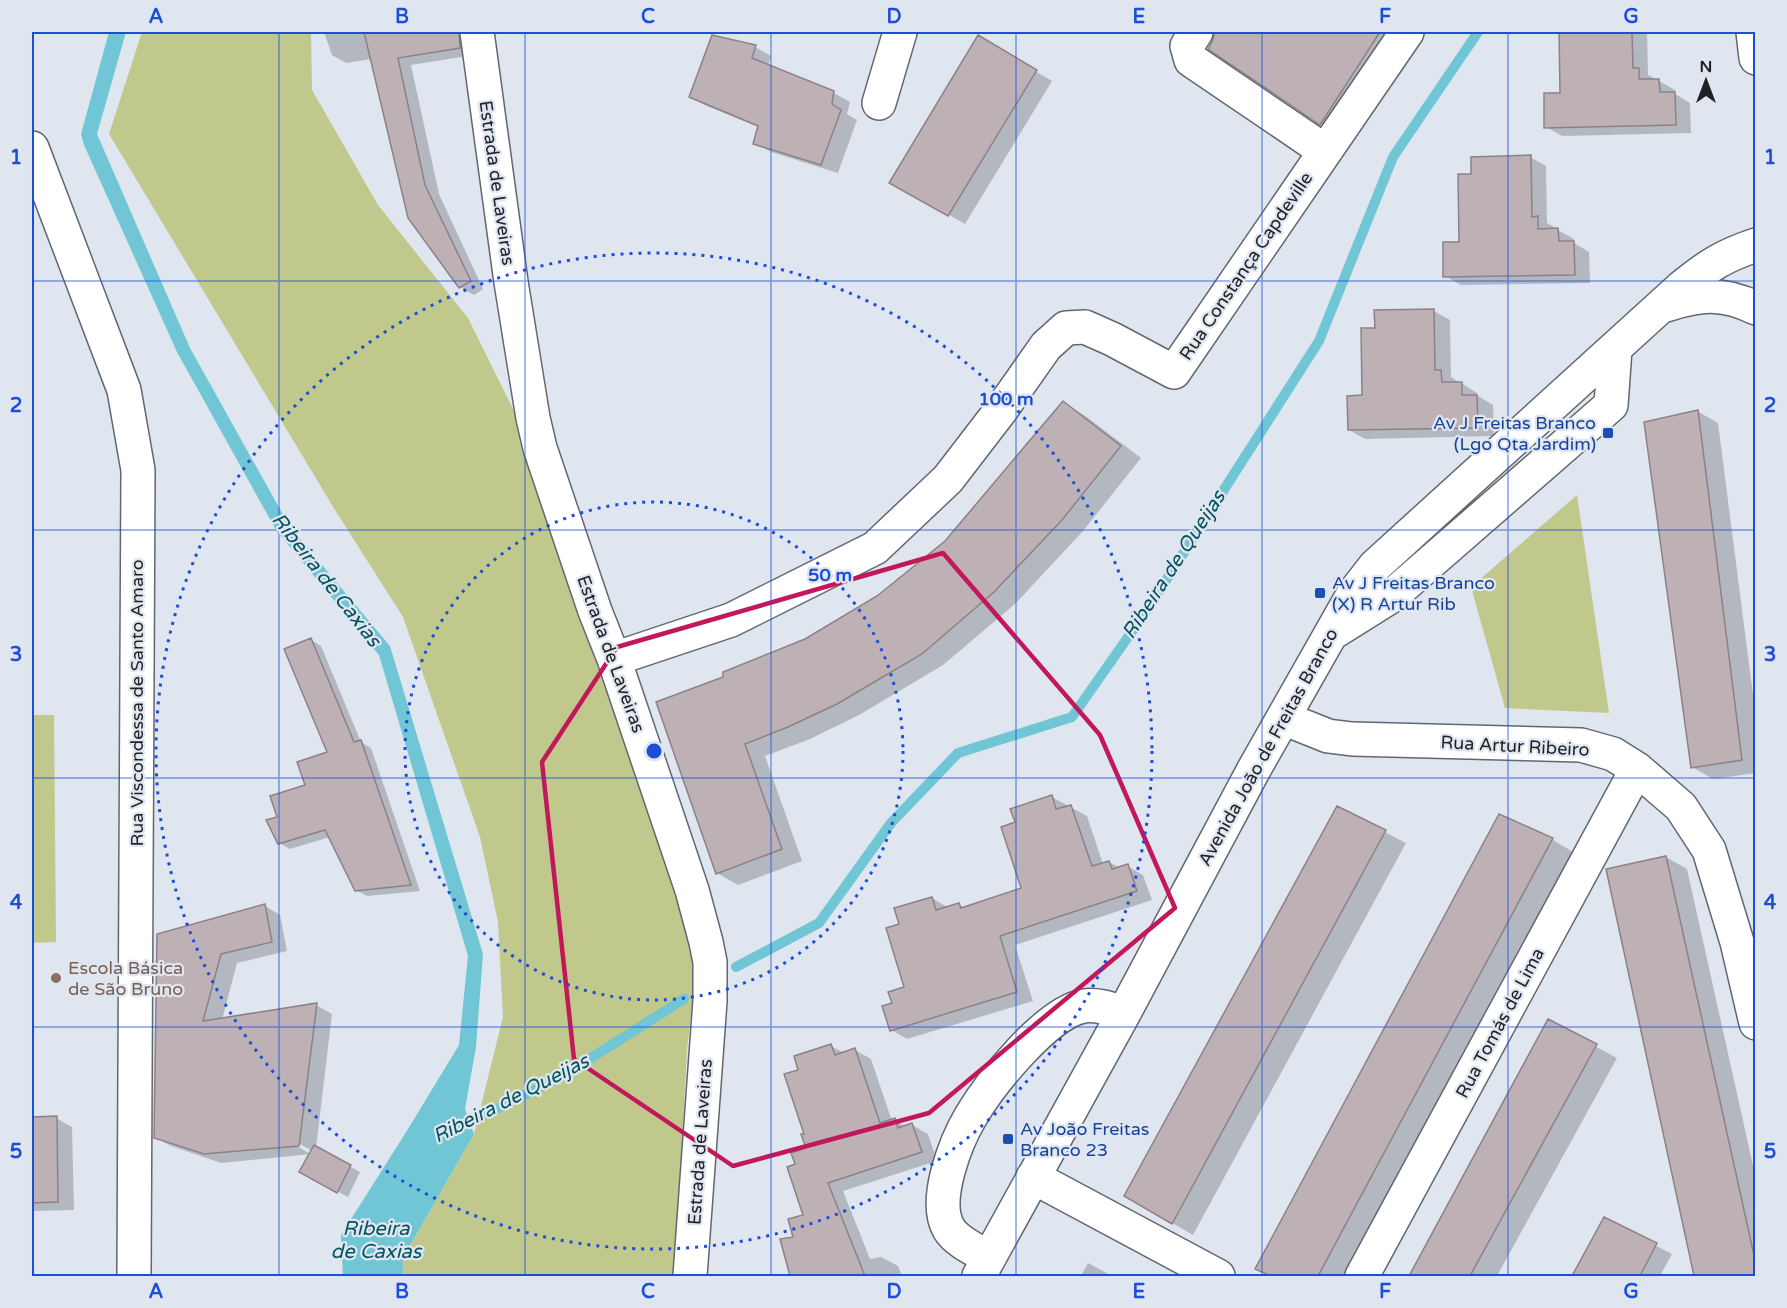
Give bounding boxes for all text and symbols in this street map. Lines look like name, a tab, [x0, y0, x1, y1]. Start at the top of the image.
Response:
text: A	[149, 5, 164, 29]
text: B	[395, 5, 409, 29]
text: C	[641, 5, 655, 29]
text: D	[886, 5, 902, 29]
text: E	[1133, 5, 1146, 29]
text: F	[1379, 5, 1391, 29]
text: G	[1623, 5, 1639, 29]
north arrow	[1676, 51, 1736, 111]
text: N	[1700, 57, 1712, 77]
street label: Estrada de Laveiras	[475, 99, 519, 267]
text: 1	[10, 146, 22, 170]
text: 1	[1764, 146, 1776, 170]
street label: Rua Constança Capdeville	[1175, 168, 1317, 364]
text: 100 m	[978, 388, 1034, 410]
text: 2	[10, 394, 22, 418]
text: 2	[1764, 394, 1776, 418]
place label: Av J Freitas Branco (Lgo Qta Jardim)	[1433, 412, 1596, 455]
marker: Av J Freitas Branco (Lgo Qta Jardim)	[1601, 426, 1615, 440]
water label: Ribeira de Queijas	[1117, 485, 1232, 644]
water label: Ribeira de Caxias	[266, 508, 387, 653]
street label: Rua Viscondessa de Santo Amaro	[126, 559, 148, 847]
text: 50 m	[808, 564, 852, 586]
street label: Estrada de Laveiras	[572, 572, 650, 736]
place label: Av J Freitas Branco (X) R Artur Rib	[1332, 572, 1495, 615]
marker: Av J Freitas Branco (X) R Artur Rib	[1313, 586, 1327, 600]
street label: Avenida João de Freitas Branco	[1193, 624, 1343, 870]
text: 3	[10, 643, 22, 667]
text: 3	[1764, 643, 1776, 667]
street label: Rua Artur Ribeiro	[1440, 731, 1590, 761]
centre of rings	[644, 741, 664, 761]
text: 4	[10, 891, 23, 915]
text: 4	[1764, 891, 1777, 915]
street label: Rua Tomás de Lima	[1451, 944, 1549, 1102]
place label: Escola Básica de São Bruno	[68, 957, 183, 1000]
marker: Escola Básica de São Bruno	[49, 971, 63, 985]
water label: Ribeira de Queijas	[429, 1049, 594, 1149]
street label: Estrada de Laveiras	[683, 1058, 717, 1226]
place label: Av João Freitas Branco 23	[1020, 1118, 1149, 1161]
marker: Av João Freitas Branco 23	[1001, 1132, 1015, 1146]
text: 5	[10, 1140, 22, 1164]
text: 5	[1764, 1140, 1776, 1164]
water label: Ribeira de Caxias	[331, 1217, 423, 1264]
text: A	[149, 1280, 164, 1304]
text: B	[395, 1280, 409, 1304]
text: C	[641, 1280, 655, 1304]
text: D	[886, 1280, 902, 1304]
text: E	[1133, 1280, 1146, 1304]
text: F	[1379, 1280, 1391, 1304]
text: G	[1623, 1280, 1639, 1304]

